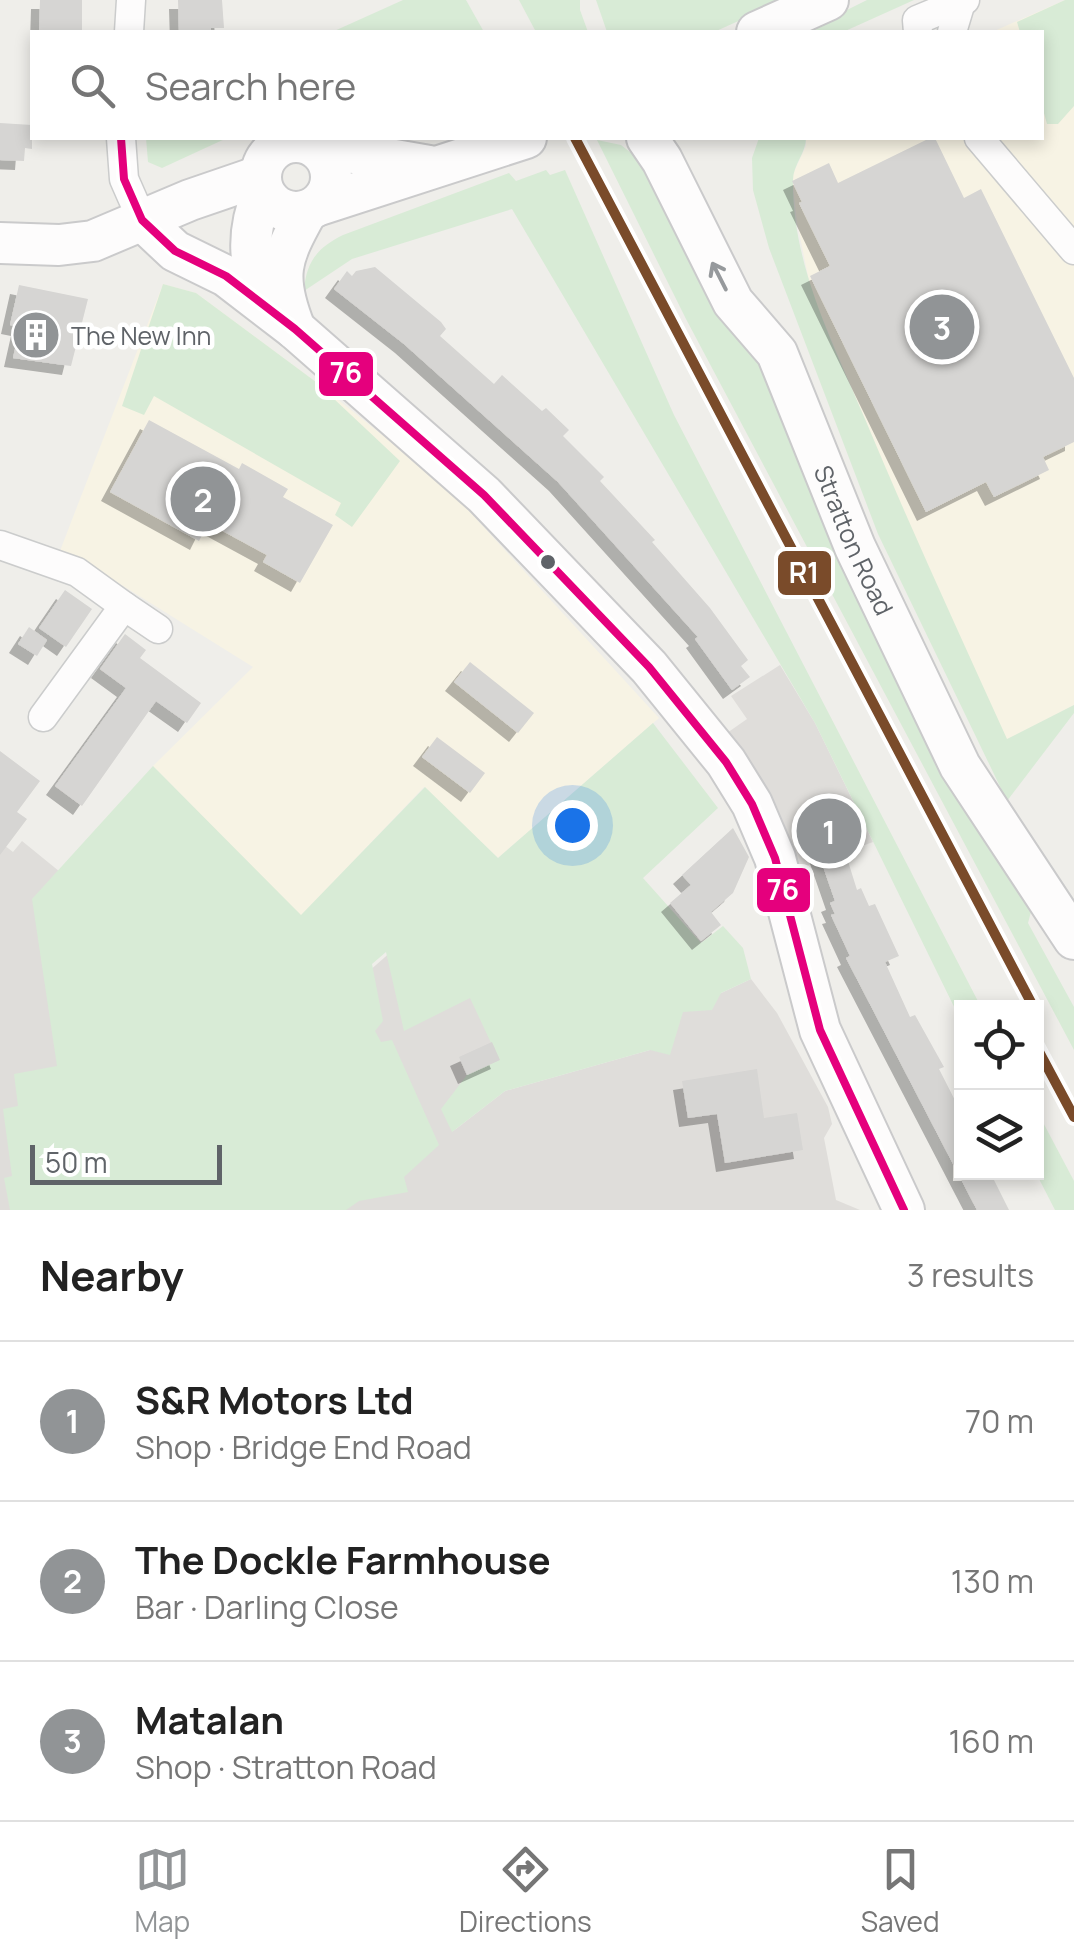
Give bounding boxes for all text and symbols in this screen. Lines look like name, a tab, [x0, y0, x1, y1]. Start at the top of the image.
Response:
search box	[30, 30, 1044, 140]
icon: search	[65, 58, 120, 113]
text: Search here	[145, 59, 356, 111]
one-way arrow	[709, 261, 728, 291]
pin: 3	[910, 290, 974, 364]
building icon: The New Inn	[10, 309, 62, 361]
place label: The New Inn	[71, 318, 211, 353]
line badge: 76	[317, 350, 375, 398]
text: 76	[330, 353, 362, 391]
street label: Stratton Road	[806, 460, 902, 621]
pin: 2	[170, 462, 236, 536]
line badge: R1	[776, 549, 833, 597]
unlabelled marker	[538, 552, 558, 572]
text: R1	[789, 553, 819, 591]
pin: 1	[796, 794, 862, 868]
your location	[547, 800, 598, 851]
line badge: 76	[755, 866, 812, 914]
text: 76	[767, 870, 799, 908]
map controls	[954, 1000, 1044, 1180]
button: locate	[954, 1000, 1044, 1090]
button: layers	[954, 1090, 1044, 1180]
scale bar	[30, 1140, 222, 1184]
text: 50 m	[45, 1143, 108, 1181]
text: Nearby	[40, 1246, 184, 1304]
text: 3 results	[907, 1253, 1034, 1297]
text: S&R Motors Ltd	[135, 1373, 414, 1425]
text: 1	[65, 1399, 80, 1443]
text: 70 m	[965, 1399, 1034, 1443]
text: Shop · Bridge End Road	[135, 1425, 472, 1469]
text: The Dockle Farmhouse	[135, 1533, 551, 1585]
text: 2	[63, 1559, 82, 1603]
text: 130 m	[951, 1559, 1034, 1603]
text: Bar · Darling Close	[135, 1585, 399, 1629]
text: Matalan	[135, 1693, 284, 1745]
text: 3	[63, 1719, 82, 1763]
text: 160 m	[949, 1719, 1034, 1763]
text: Shop · Stratton Road	[135, 1745, 437, 1789]
tab: Map	[134, 1842, 190, 1940]
tab: Directions	[459, 1842, 592, 1940]
tab: Saved	[861, 1842, 940, 1940]

